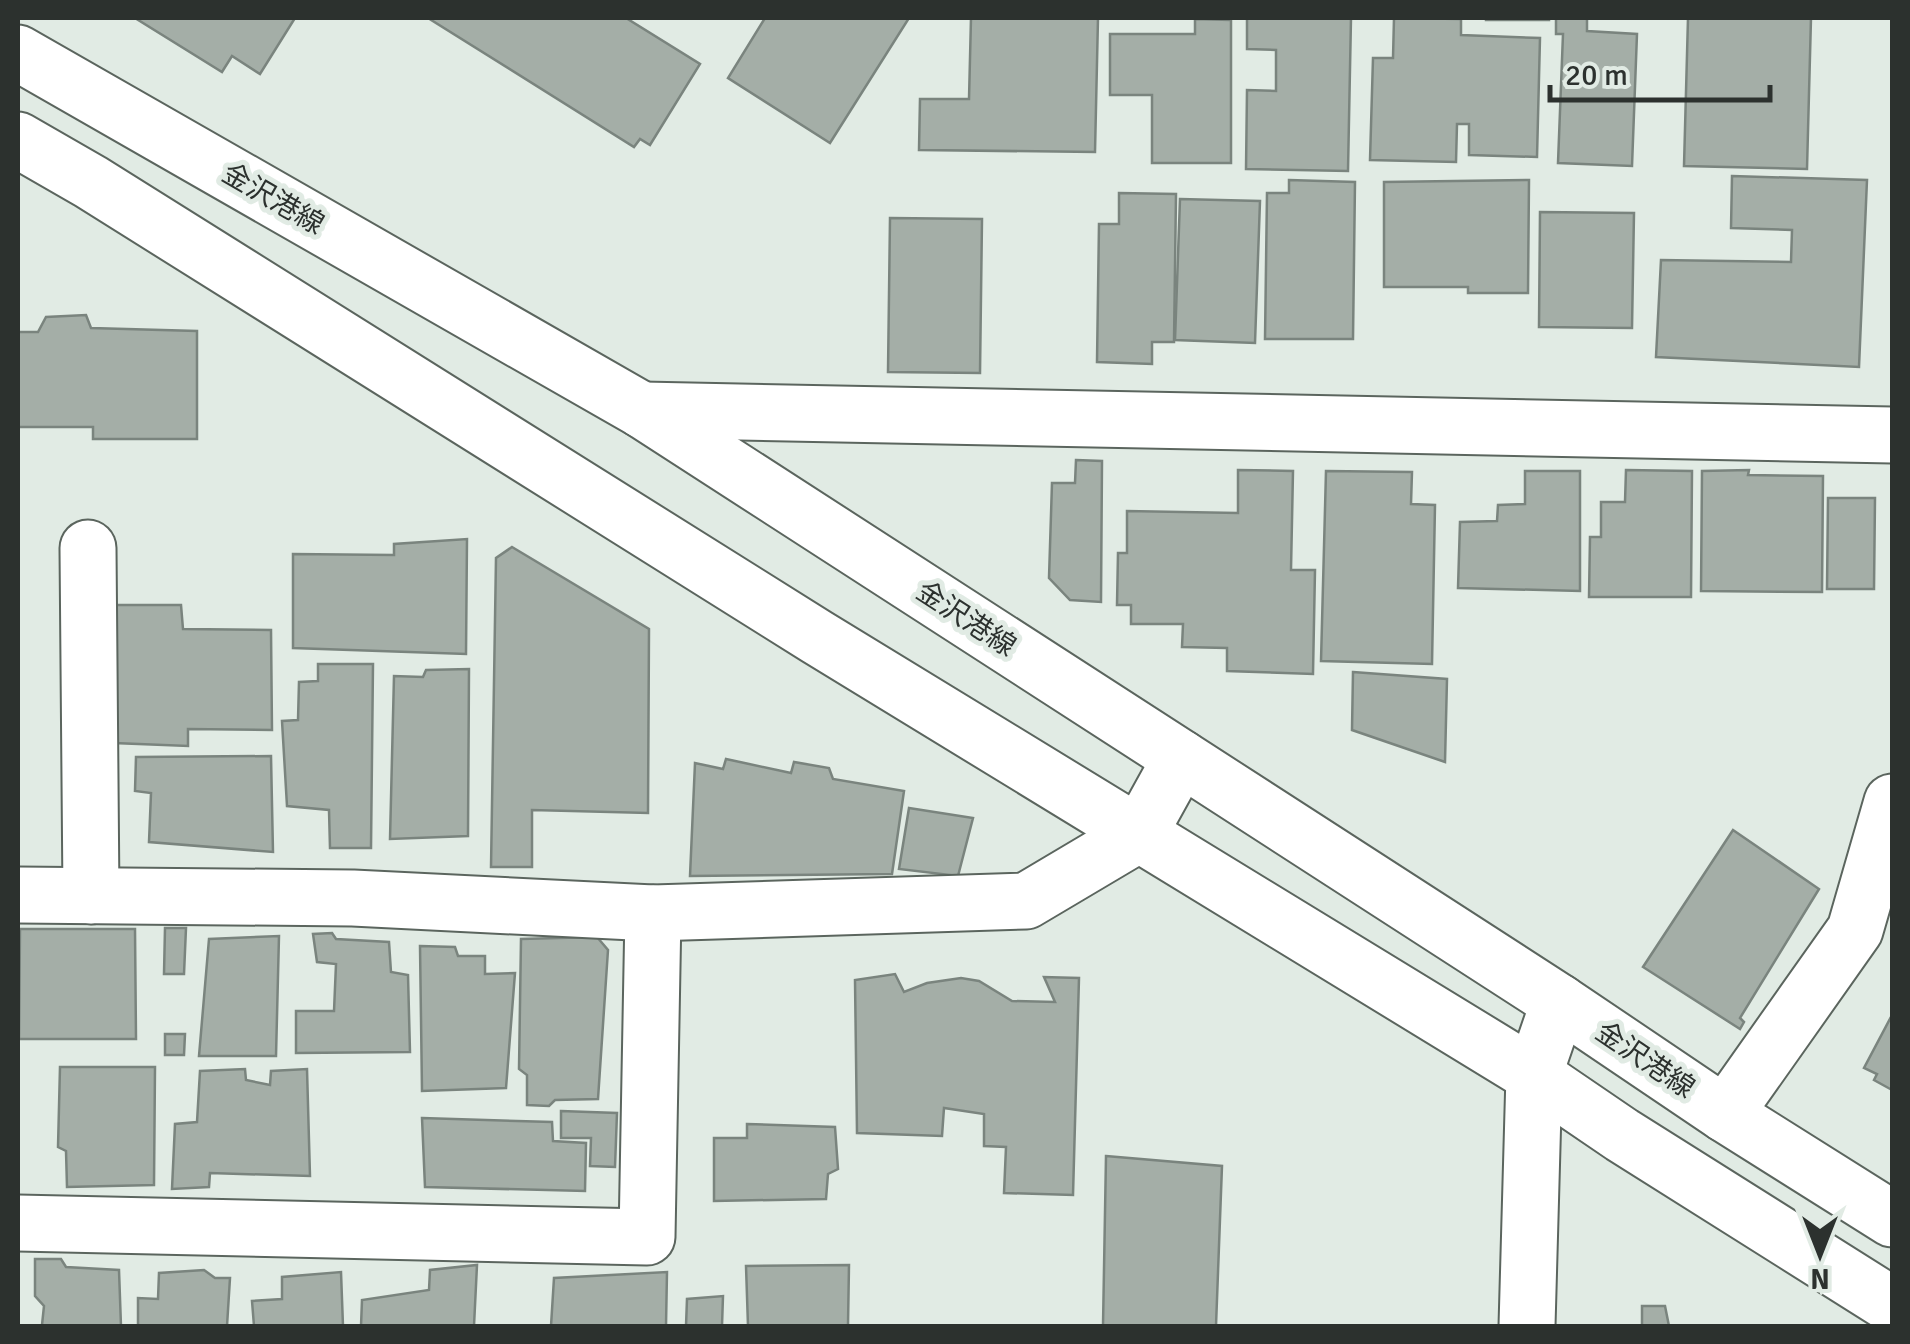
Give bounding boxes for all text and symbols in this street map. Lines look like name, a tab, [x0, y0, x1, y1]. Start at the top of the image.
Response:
scale bar	[1550, 40, 1770, 102]
text: 20 m	[1565, 57, 1628, 94]
street label: 金沢港線	[216, 156, 330, 242]
street label: 金沢港線	[910, 574, 1022, 664]
street label: 金沢港線	[1589, 1015, 1701, 1105]
north arrow	[1770, 1204, 1870, 1304]
text: N	[1810, 1261, 1830, 1295]

